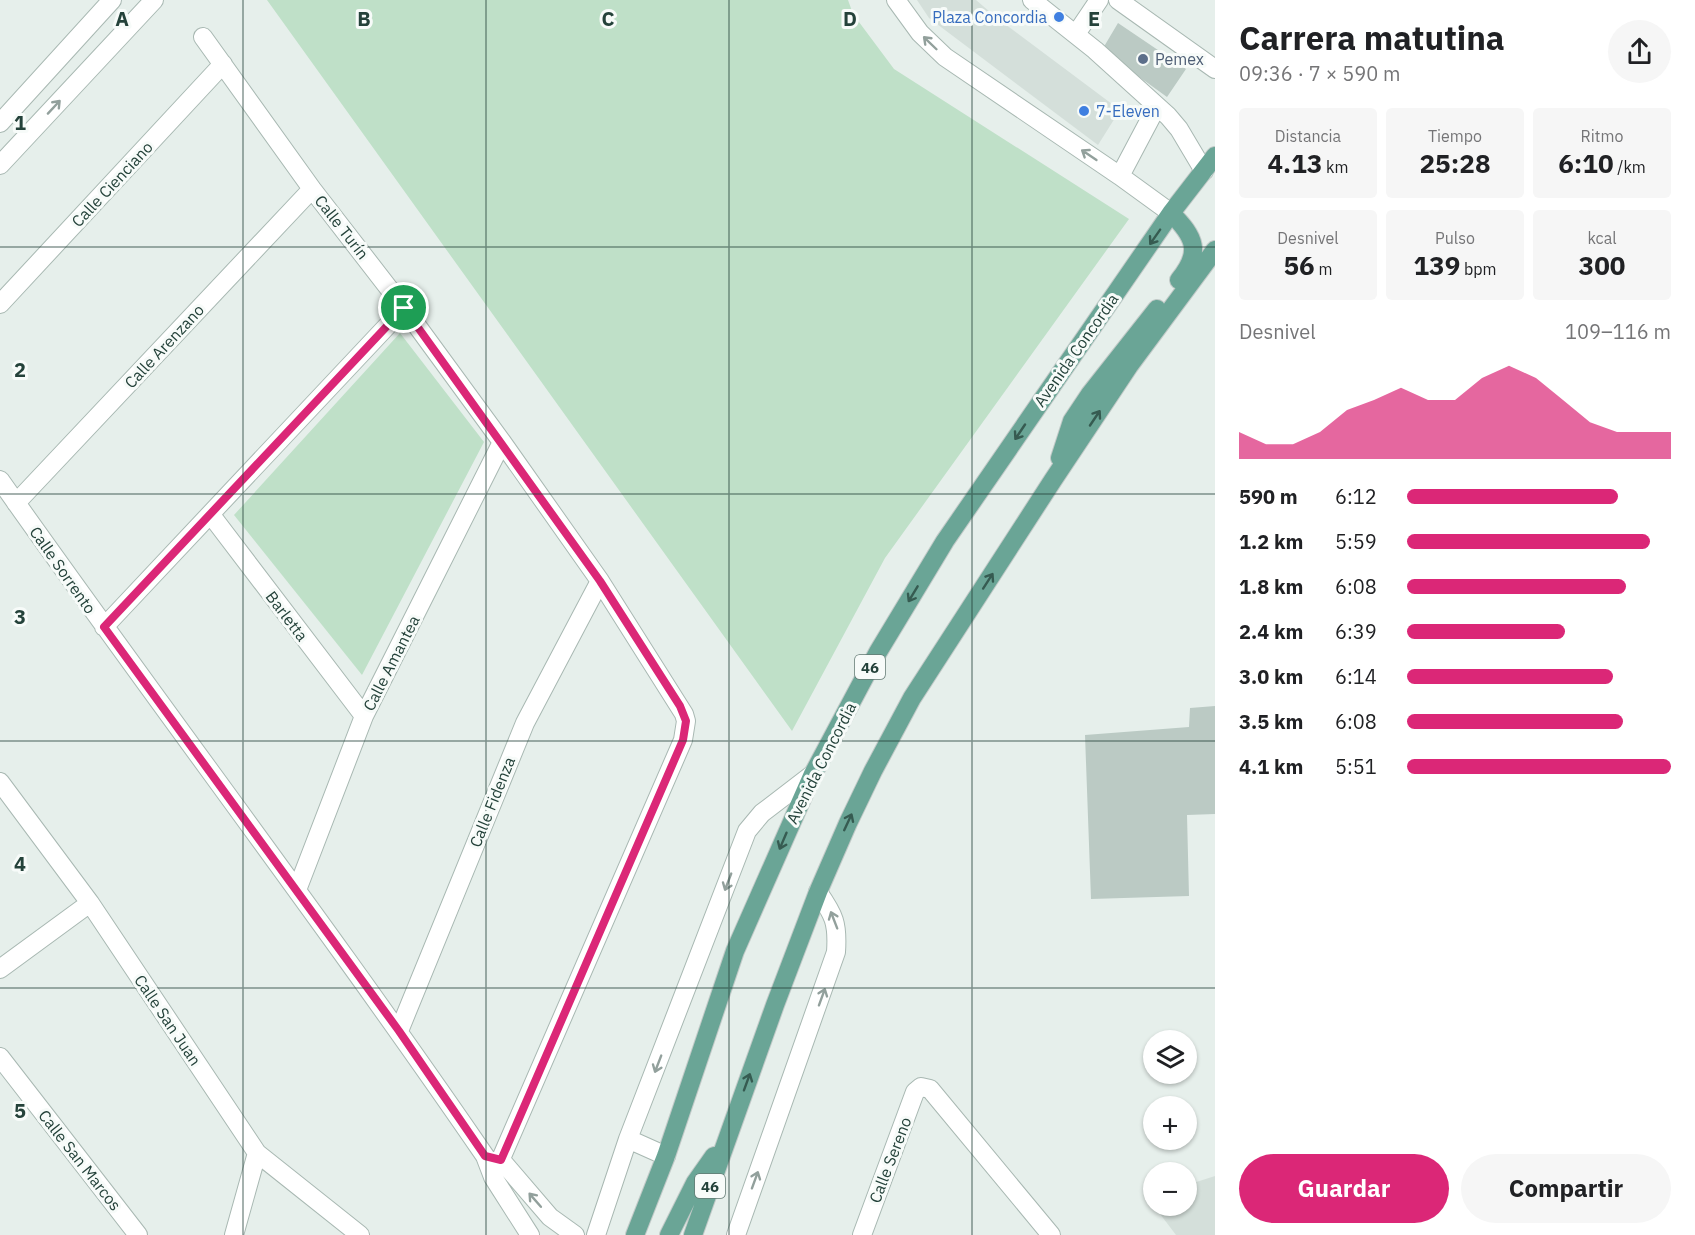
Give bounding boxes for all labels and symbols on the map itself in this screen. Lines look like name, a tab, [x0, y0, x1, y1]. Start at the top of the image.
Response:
text: A	[115, 5, 129, 32]
text: B	[357, 5, 371, 32]
text: C	[601, 5, 615, 32]
text: D	[843, 5, 857, 32]
text: E	[1088, 5, 1100, 32]
place label: Plaza Concordia	[932, 7, 1047, 27]
marker: Plaza Concordia	[1052, 10, 1066, 24]
one-way arrow	[923, 35, 938, 50]
place label: Pemex	[1155, 49, 1204, 69]
marker: Pemex	[1136, 52, 1150, 66]
one-way arrow	[47, 100, 61, 115]
place label: 7-Eleven	[1096, 101, 1160, 121]
marker: 7-Eleven	[1077, 104, 1091, 118]
text: 1	[14, 109, 26, 136]
street label: Calle Cienciano	[67, 137, 157, 231]
one-way arrow	[1082, 149, 1098, 161]
street label: Calle Turín	[311, 191, 373, 263]
one-way arrow	[1149, 228, 1161, 244]
pin	[378, 282, 429, 333]
street label: Avenida Concordia	[1029, 289, 1123, 410]
street label: Calle Arenzano	[120, 300, 208, 392]
text: 2	[14, 356, 26, 383]
one-way arrow	[1089, 410, 1101, 427]
one-way arrow	[1014, 423, 1026, 439]
street label: Calle Sorrento	[26, 523, 100, 618]
one-way arrow	[982, 573, 995, 590]
one-way arrow	[906, 585, 918, 602]
street label: Barletta	[262, 587, 313, 645]
text: 3	[14, 603, 26, 630]
street label: Calle Amantea	[358, 612, 424, 714]
road number: 46	[855, 655, 885, 679]
street label: Avenida Concordia	[782, 699, 860, 827]
street label: Calle Fidenza	[465, 753, 519, 850]
one-way arrow	[843, 814, 855, 832]
one-way arrow	[777, 831, 788, 850]
text: 4	[14, 850, 26, 877]
one-way arrow	[722, 872, 733, 891]
one-way arrow	[828, 911, 839, 930]
street label: Calle San Juan	[130, 971, 206, 1069]
one-way arrow	[817, 988, 828, 1006]
one-way arrow	[651, 1054, 662, 1073]
one-way arrow	[742, 1073, 753, 1092]
text: 5	[14, 1097, 26, 1124]
street label: Calle San Marcos	[34, 1106, 126, 1214]
street label: Calle Sereno	[864, 1114, 916, 1206]
one-way arrow	[751, 1171, 762, 1190]
road number: 46	[695, 1174, 725, 1198]
one-way arrow	[529, 1192, 542, 1208]

